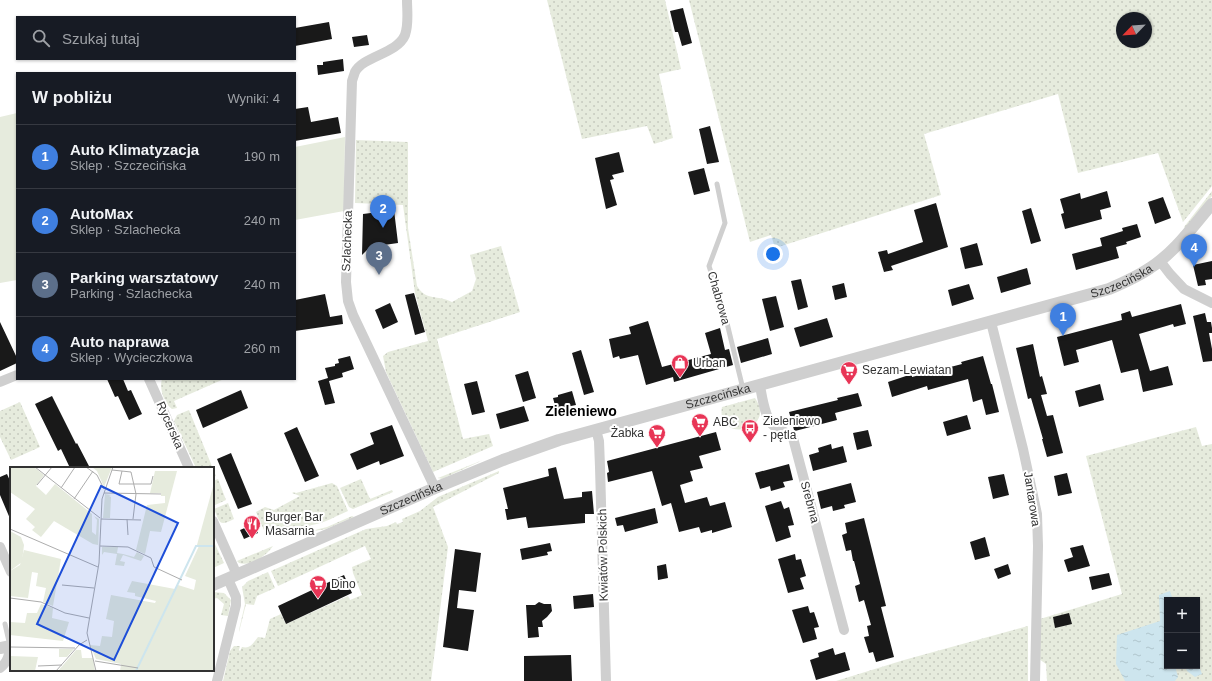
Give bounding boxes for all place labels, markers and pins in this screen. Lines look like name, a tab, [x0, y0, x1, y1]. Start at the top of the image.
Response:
pin: 2	[370, 195, 396, 228]
pin: 4	[1181, 234, 1207, 267]
pin: 3	[366, 242, 392, 275]
pin: 1	[1050, 303, 1076, 336]
shop icon: Urban	[670, 353, 690, 378]
place label: Urban	[693, 356, 726, 370]
supermarket icon: Sezam-Lewiatan	[839, 360, 859, 385]
place label: Sezam-Lewiatan	[862, 363, 951, 377]
supermarket icon: ABC	[690, 412, 710, 437]
place label: Zieleniewo - pętla	[763, 414, 821, 442]
place label: ABC	[713, 415, 738, 429]
bus stop icon: Zieleniewo - pętla	[740, 418, 760, 443]
supermarket icon: Żabka	[647, 423, 667, 448]
place label: Żabka	[611, 426, 644, 440]
place label: Burger Bar Masarnia	[265, 510, 323, 538]
restaurant icon: Burger Bar Masarnia	[242, 514, 262, 539]
supermarket icon: Dino	[308, 574, 328, 599]
place label: Dino	[331, 577, 356, 591]

